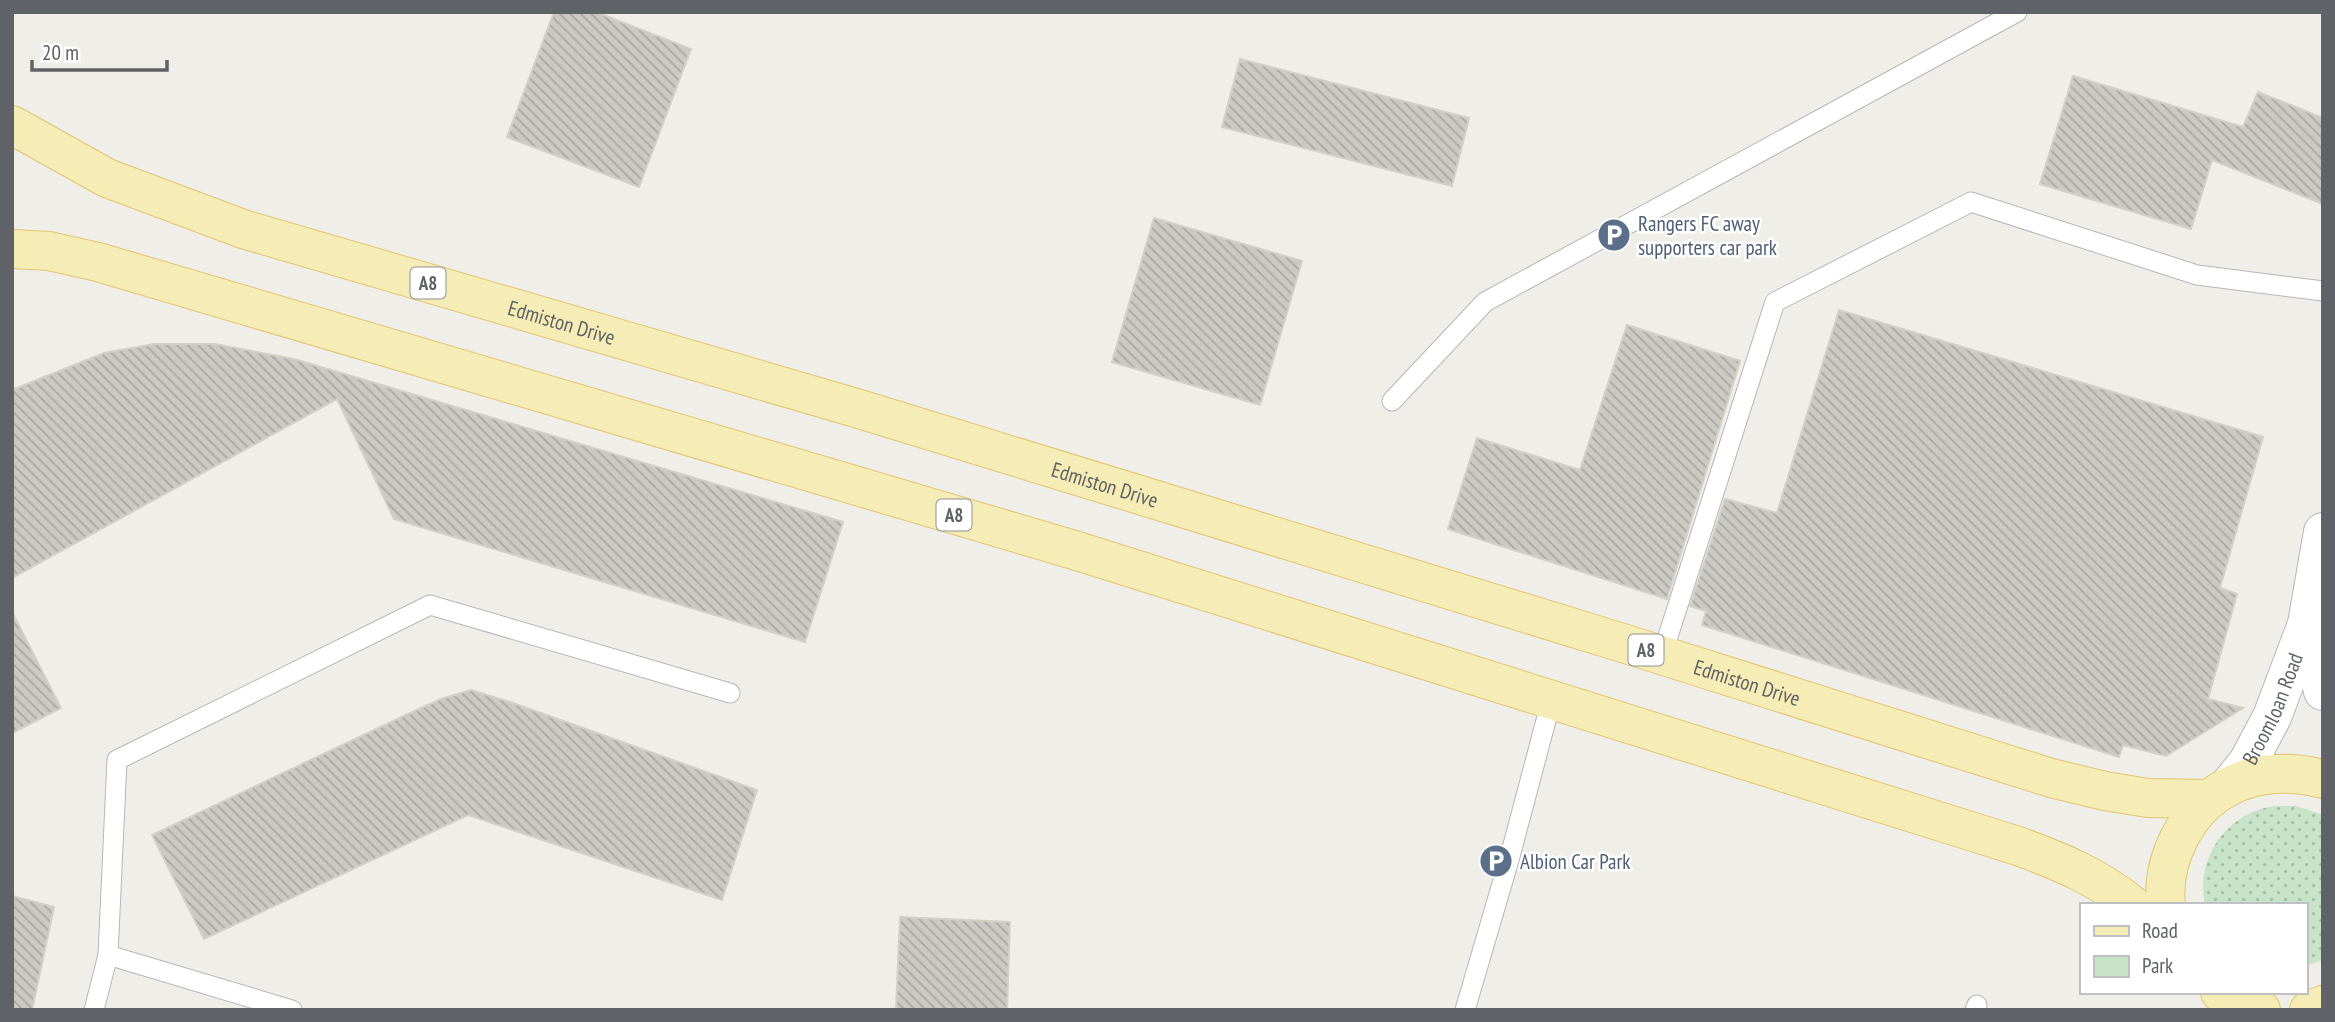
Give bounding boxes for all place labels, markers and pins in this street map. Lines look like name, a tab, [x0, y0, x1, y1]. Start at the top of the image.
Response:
place label: Rangers FC away supporters car park	[1638, 210, 1777, 261]
parking icon: Rangers FC away supporters car park	[1595, 216, 1633, 254]
parking icon: Albion Car Park	[1477, 842, 1515, 880]
place label: Albion Car Park	[1520, 848, 1630, 875]

